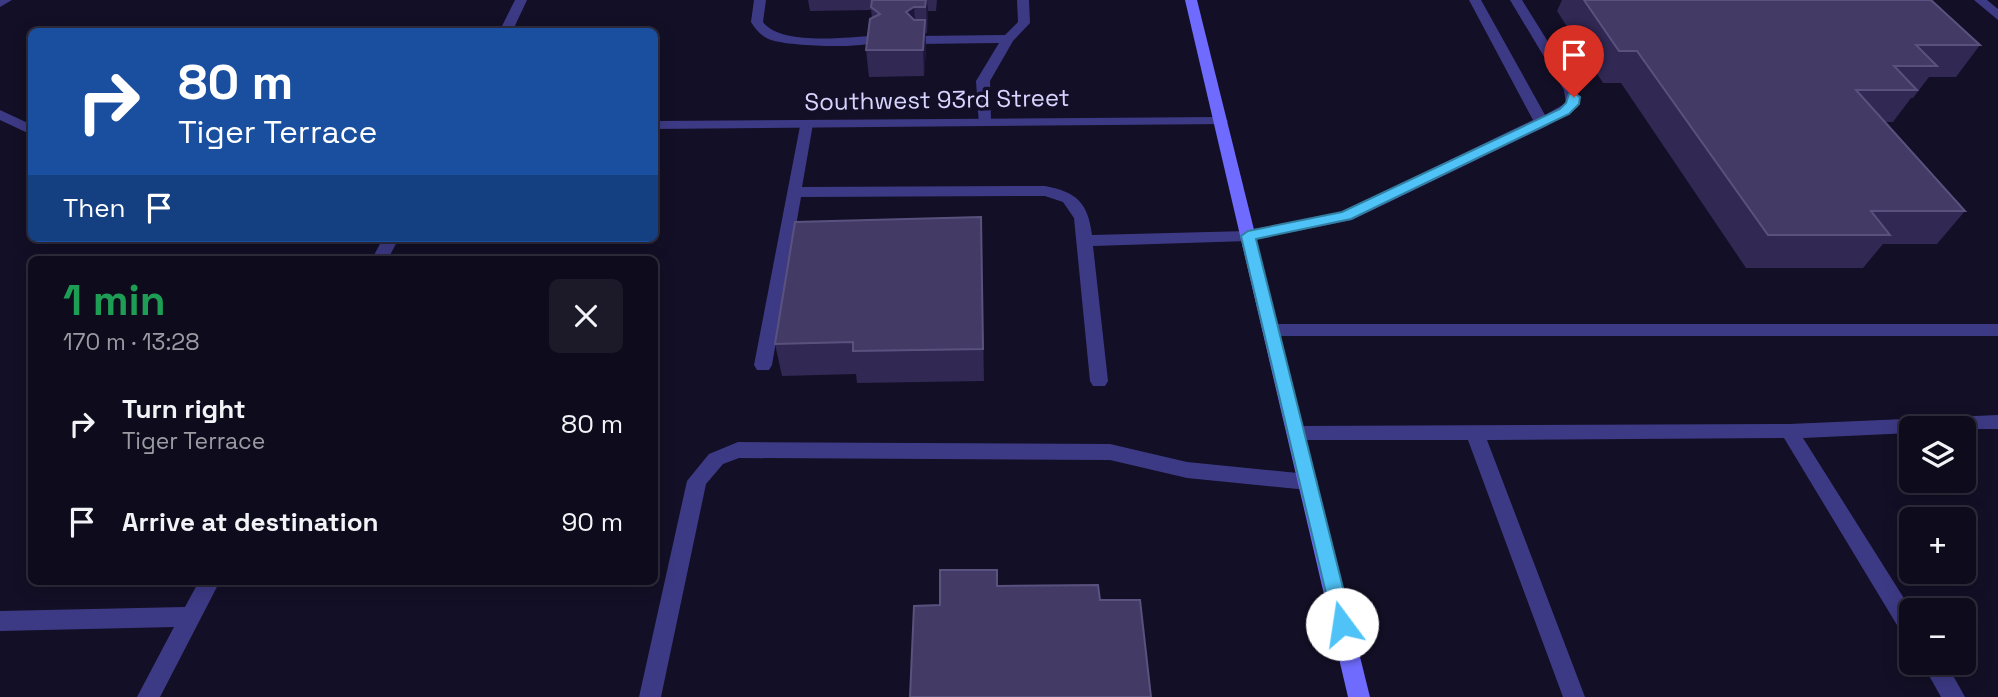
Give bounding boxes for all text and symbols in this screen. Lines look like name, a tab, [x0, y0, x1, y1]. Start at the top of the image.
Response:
pin	[1544, 25, 1604, 97]
icon: arrive	[1555, 36, 1593, 74]
text: 80 m	[178, 51, 293, 113]
icon: right	[63, 56, 154, 147]
street label: Southwest 93rd Street	[804, 82, 1070, 117]
text: Tiger Terrace	[178, 112, 378, 152]
icon: arrive	[140, 189, 178, 227]
text: Then	[63, 191, 126, 225]
text: 1 min	[63, 274, 166, 327]
button: close	[549, 279, 623, 353]
text: 170 m · 13:28	[63, 327, 200, 357]
text: Turn right	[122, 392, 246, 426]
icon: right	[63, 405, 101, 443]
text: 80 m	[561, 407, 623, 441]
map controls	[1899, 416, 1976, 675]
button: layers	[1899, 416, 1976, 493]
text: Tiger Terrace	[122, 426, 265, 456]
icon: arrive	[63, 503, 101, 541]
text: Arrive at destination	[122, 505, 379, 539]
text: 90 m	[561, 505, 623, 539]
button: +	[1899, 507, 1976, 584]
position arrow	[1305, 587, 1379, 661]
button: −	[1899, 598, 1976, 675]

